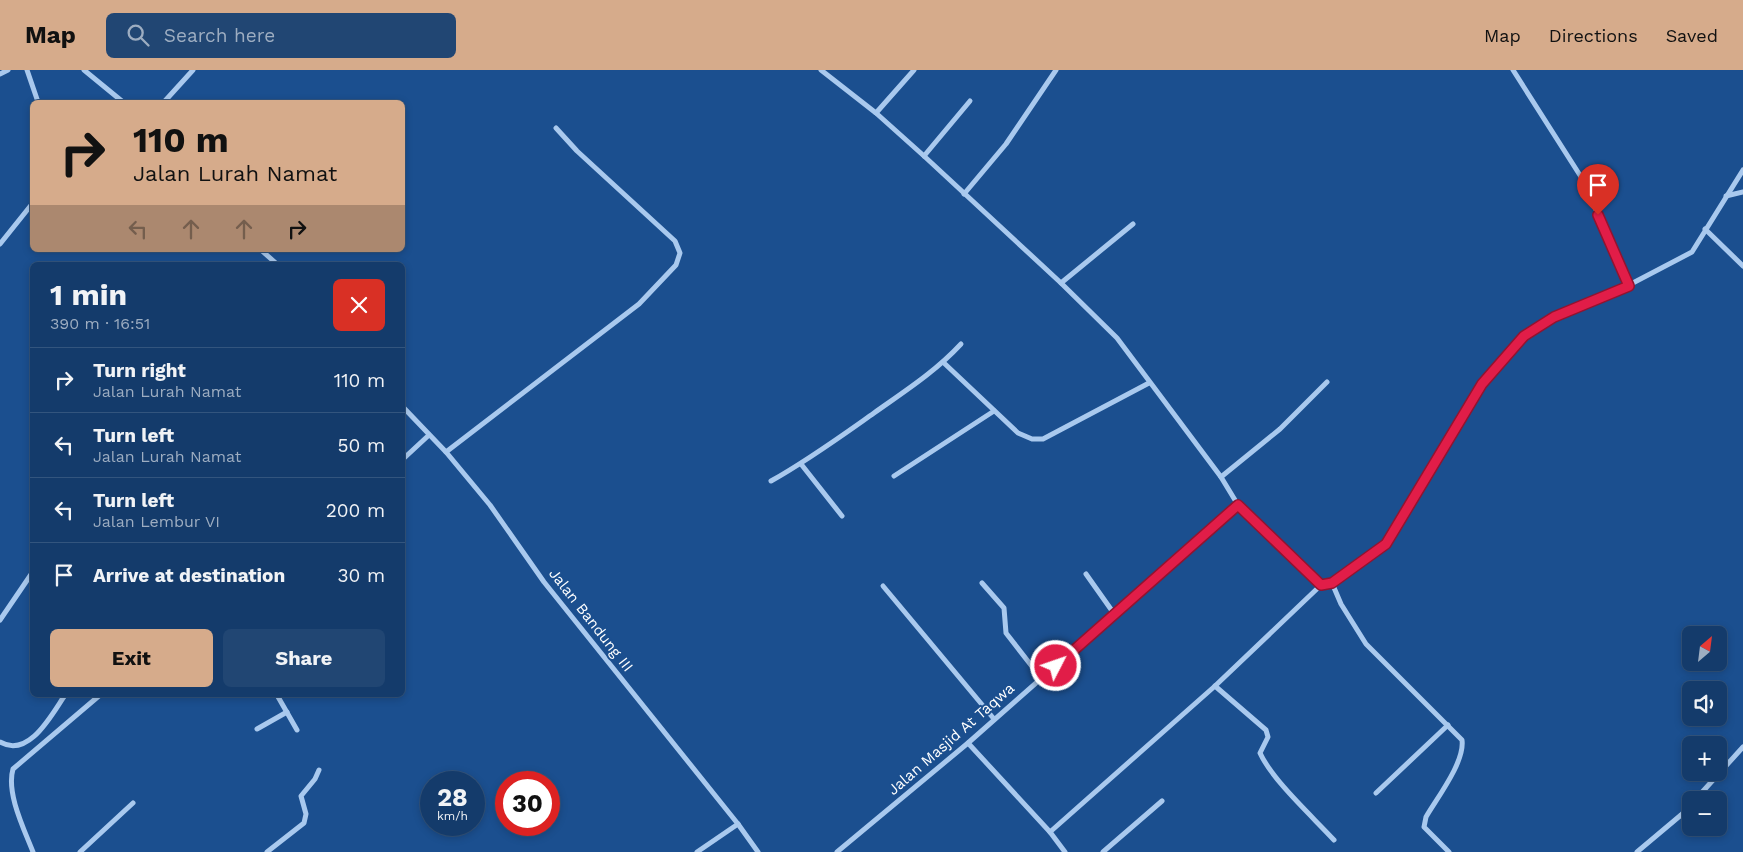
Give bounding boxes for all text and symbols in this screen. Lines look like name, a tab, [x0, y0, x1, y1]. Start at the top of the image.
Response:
search box	[106, 13, 456, 58]
text: Map	[25, 21, 76, 49]
icon: search	[124, 21, 152, 49]
text: Search here	[164, 24, 275, 47]
text: Map	[1484, 25, 1521, 46]
text: Directions	[1549, 25, 1638, 46]
text: Saved	[1666, 25, 1718, 46]
text: 110 m	[133, 119, 229, 161]
icon: right	[50, 120, 115, 185]
text: Jalan Lurah Namat	[133, 161, 337, 186]
pin	[1577, 164, 1619, 215]
icon: arrive	[1584, 171, 1612, 199]
icon: left	[124, 215, 152, 243]
icon: ahead	[177, 215, 205, 243]
icon: ahead	[230, 215, 258, 243]
icon: right	[283, 215, 311, 243]
text: 1 min	[50, 277, 127, 312]
button: close	[333, 279, 385, 331]
text: 390 m · 16:51	[50, 314, 150, 333]
text: Turn right	[93, 359, 186, 382]
icon: right	[50, 366, 78, 394]
text: 110 m	[334, 369, 385, 392]
text: Jalan Lurah Namat	[93, 382, 242, 401]
text: Turn left	[93, 424, 174, 447]
icon: left	[50, 431, 78, 459]
text: 50 m	[338, 434, 385, 457]
text: Jalan Lurah Namat	[93, 447, 242, 466]
text: Turn left	[93, 489, 174, 512]
icon: left	[50, 496, 78, 524]
text: 200 m	[326, 499, 385, 522]
text: Jalan Lembur VI	[93, 512, 220, 531]
icon: arrive	[50, 561, 78, 589]
text: Arrive at destination	[93, 564, 285, 587]
text: 30 m	[338, 564, 385, 587]
street label: Jalan Bandung III	[545, 565, 637, 675]
north arrow	[1682, 626, 1728, 671]
map controls	[1682, 626, 1727, 836]
button: Exit	[50, 629, 213, 687]
button: Share	[223, 629, 385, 687]
position arrow	[1029, 639, 1081, 691]
street label: Jalan Masjid At Taqwa	[884, 679, 1018, 799]
button: sound	[1682, 681, 1727, 726]
button: +	[1682, 736, 1727, 781]
speed limit sign: 30	[495, 771, 560, 836]
text: 28	[437, 783, 468, 812]
button: −	[1682, 791, 1727, 836]
text: km/h	[437, 809, 468, 823]

